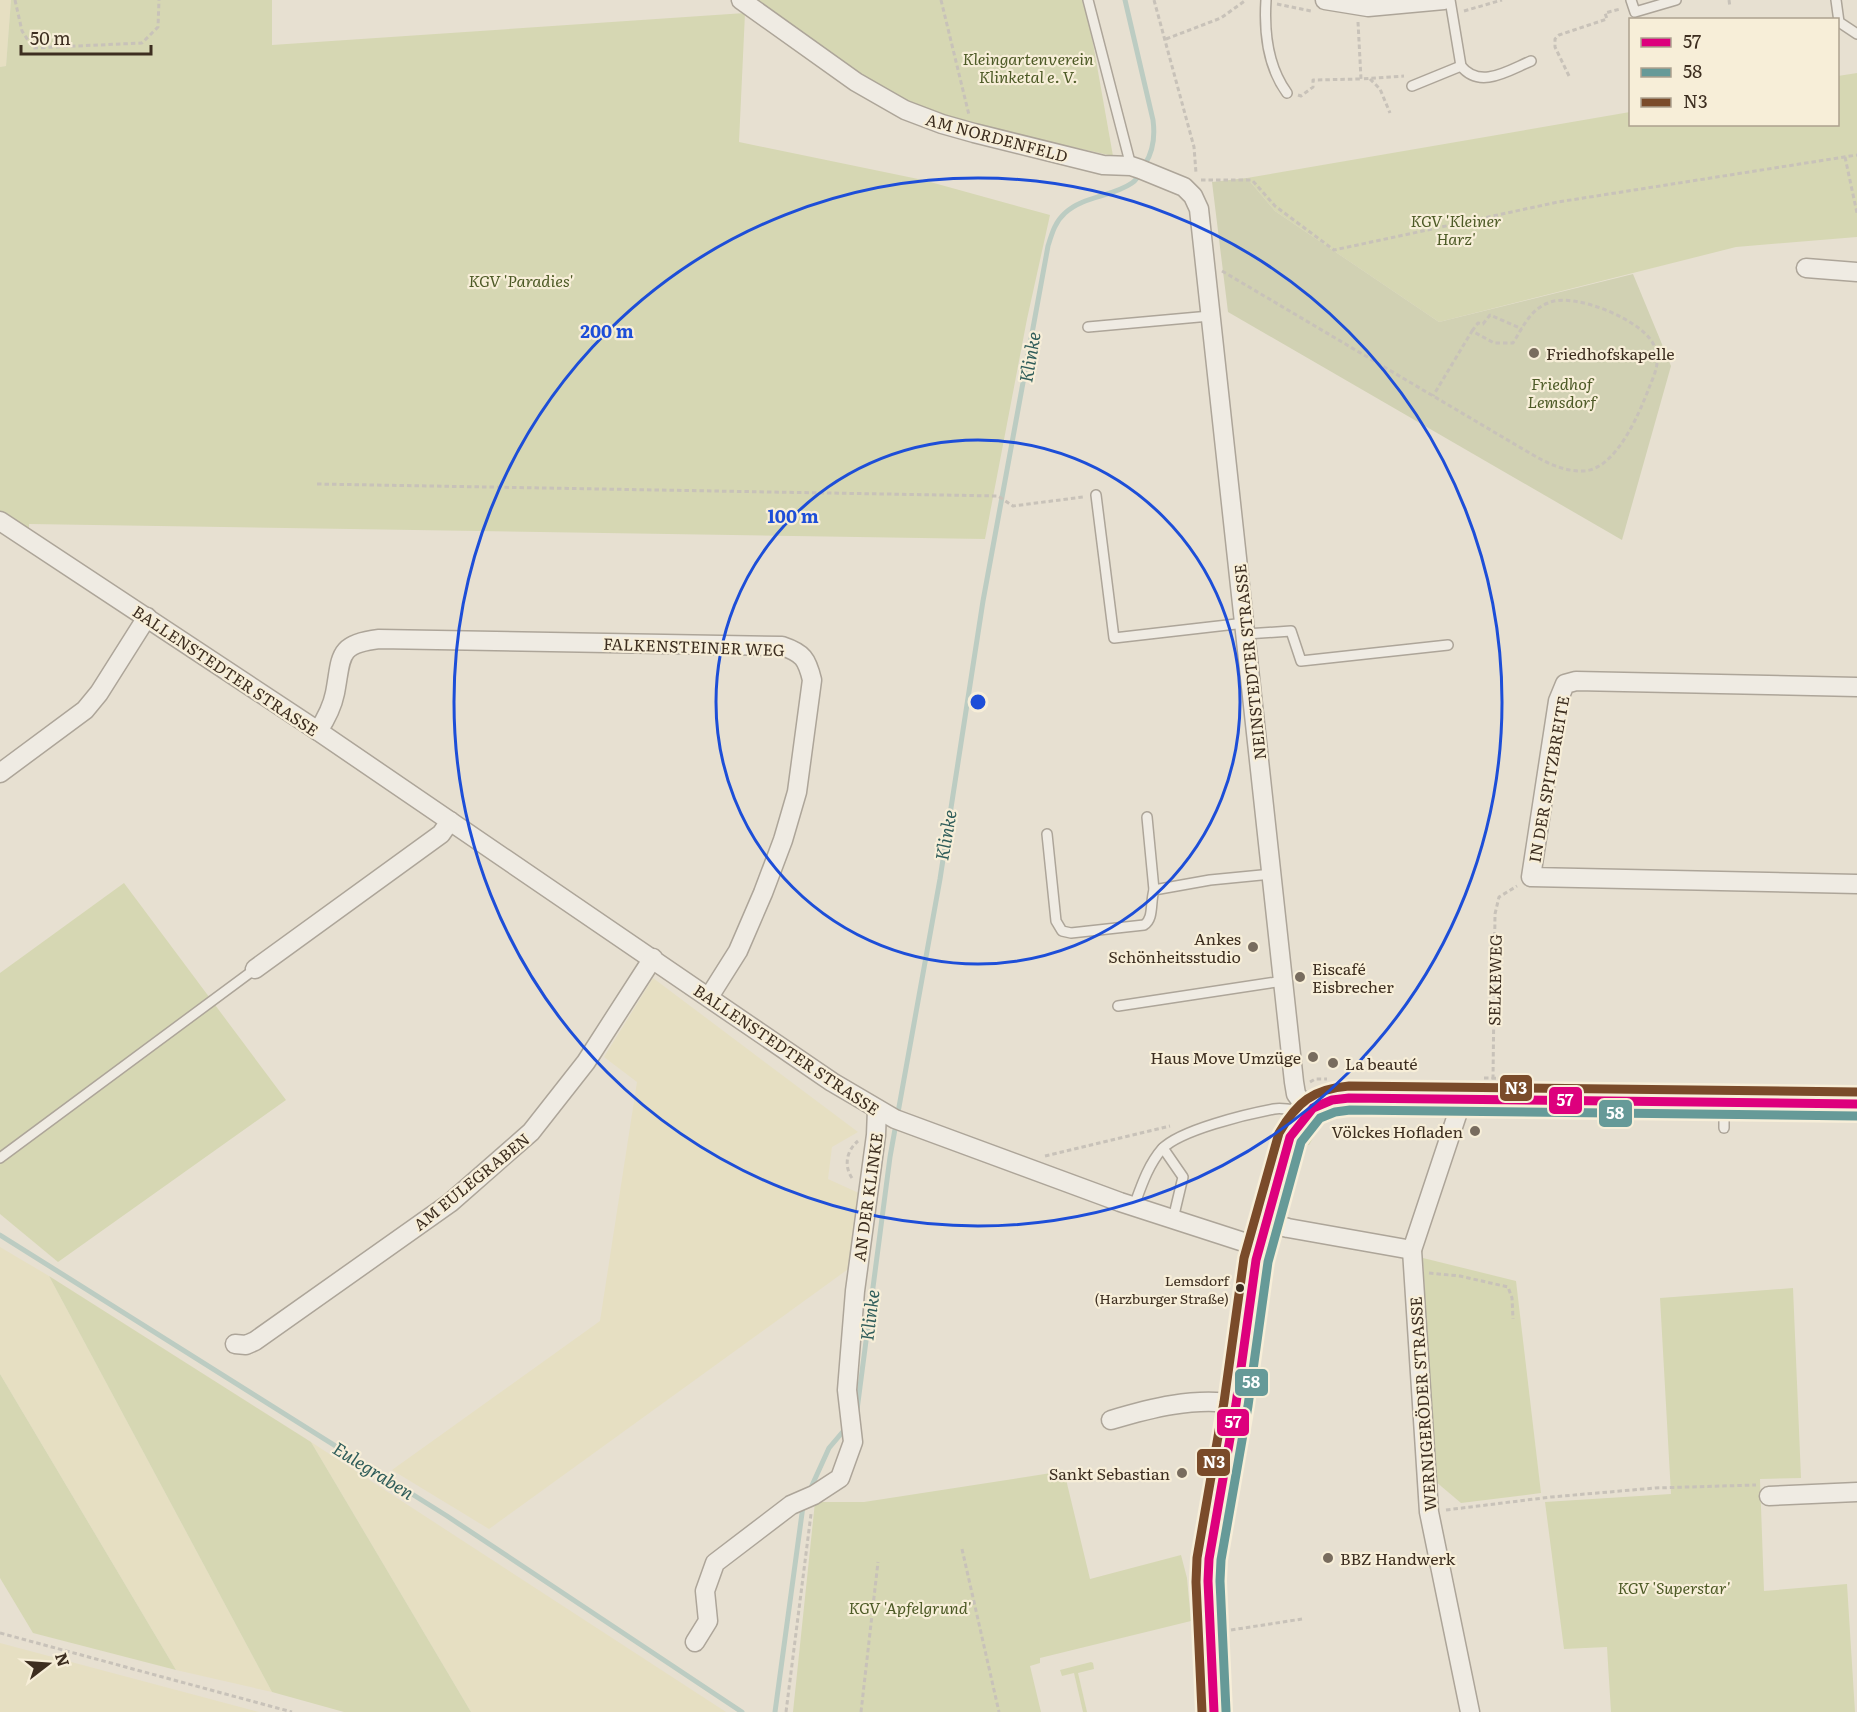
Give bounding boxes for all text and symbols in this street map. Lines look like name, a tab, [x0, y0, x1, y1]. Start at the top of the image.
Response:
scale bar	[21, 18, 152, 56]
legend	[1629, 18, 1839, 126]
text: 50 m	[30, 24, 71, 51]
text: 57	[1683, 27, 1701, 54]
park label: Kleingartenverein Klinketal e. V.	[962, 46, 1094, 88]
text: 58	[1683, 57, 1702, 84]
text: N3	[1683, 87, 1708, 114]
street label: AM NORDENFELD	[923, 106, 1071, 168]
park label: KGV 'Kleiner Harz'	[1410, 208, 1502, 250]
park label: KGV 'Paradies'	[469, 268, 573, 292]
text: 200 m	[580, 317, 634, 344]
water label: Klinke	[1011, 329, 1047, 385]
place label: Friedhofskapelle	[1546, 341, 1675, 365]
marker: Friedhofskapelle	[1527, 346, 1541, 360]
park label: Friedhof Lemsdorf	[1528, 371, 1598, 413]
text: 100 m	[767, 502, 819, 529]
street label: NEINSTEDTER STRASSE	[1227, 563, 1271, 761]
street label: BALLENSTEDTER STRASSE	[128, 599, 324, 741]
street label: FALKENSTEINER WEG	[603, 631, 785, 661]
centre of rings	[968, 692, 988, 712]
street label: IN DER SPITZBREITE	[1521, 694, 1575, 864]
water label: Klinke	[927, 807, 963, 863]
place label: Ankes Schönheitsstudio	[1108, 926, 1241, 968]
street label: SELKEWEG	[1481, 934, 1507, 1026]
marker: Ankes Schönheitsstudio	[1246, 940, 1260, 954]
place label: Eiscafé Eisbrecher	[1312, 956, 1394, 998]
marker: Eiscafé Eisbrecher	[1293, 970, 1307, 984]
street label: BALLENSTEDTER STRASSE	[689, 978, 885, 1120]
place label: Haus Move Umzüge	[1150, 1045, 1301, 1069]
marker: Haus Move Umzüge	[1306, 1050, 1320, 1064]
place label: La beauté	[1345, 1051, 1418, 1075]
marker: La beauté	[1326, 1056, 1340, 1070]
line badge: N3	[1499, 1074, 1533, 1102]
text: N3	[1505, 1075, 1527, 1099]
line badge: 57	[1548, 1086, 1583, 1115]
text: 57	[1556, 1087, 1574, 1111]
line badge: 58	[1598, 1099, 1633, 1128]
text: 58	[1606, 1100, 1625, 1124]
place label: Völckes Hofladen	[1332, 1119, 1463, 1143]
marker: Völckes Hofladen	[1468, 1124, 1482, 1138]
street label: AM EULEGRABEN	[408, 1126, 534, 1236]
street label: AN DER KLINKE	[846, 1131, 888, 1263]
place label: Lemsdorf (Harzburger Straße)	[1095, 1270, 1231, 1308]
marker: Lemsdorf (Harzburger Straße)	[1234, 1282, 1246, 1294]
water label: Klinke	[852, 1288, 886, 1342]
street label: WERNIGERÖDER STRASSE	[1403, 1296, 1441, 1512]
line badge: 58	[1234, 1368, 1269, 1397]
text: 58	[1242, 1369, 1261, 1393]
line badge: 57	[1216, 1408, 1250, 1437]
text: 57	[1224, 1409, 1242, 1433]
water label: Eulegraben	[328, 1434, 420, 1506]
line badge: N3	[1196, 1448, 1231, 1477]
text: N3	[1203, 1449, 1225, 1473]
place label: Sankt Sebastian	[1049, 1461, 1170, 1485]
marker: Sankt Sebastian	[1175, 1466, 1189, 1480]
place label: BBZ Handwerk	[1340, 1546, 1456, 1570]
marker: BBZ Handwerk	[1321, 1551, 1335, 1565]
park label: KGV 'Superstar'	[1617, 1575, 1731, 1599]
park label: KGV 'Apfelgrund'	[849, 1595, 971, 1619]
north arrow	[18, 1634, 78, 1694]
text: N	[50, 1649, 77, 1669]

